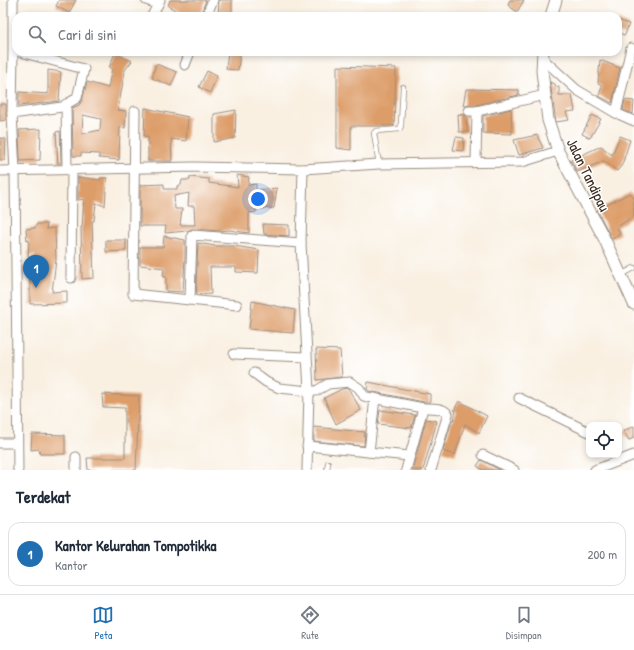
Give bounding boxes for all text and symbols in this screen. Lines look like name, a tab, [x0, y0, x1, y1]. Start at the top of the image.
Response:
search box	[12, 12, 622, 56]
icon: search	[26, 23, 48, 45]
text: Cari di sini	[58, 24, 117, 45]
street label: Jalan Tandipau	[562, 135, 615, 215]
your location	[248, 189, 268, 209]
pin: 1	[23, 255, 49, 288]
map controls	[586, 422, 622, 458]
button: locate	[586, 422, 622, 458]
text: Terdekat	[16, 485, 70, 508]
text: Kantor Kelurahan Tompotikka	[55, 535, 216, 556]
text: 1	[28, 545, 32, 563]
text: 200 m	[587, 545, 617, 563]
text: Kantor	[55, 556, 88, 574]
tab: Peta	[92, 604, 114, 642]
tab: Rute	[299, 604, 321, 642]
tab: Disimpan	[506, 604, 542, 642]

